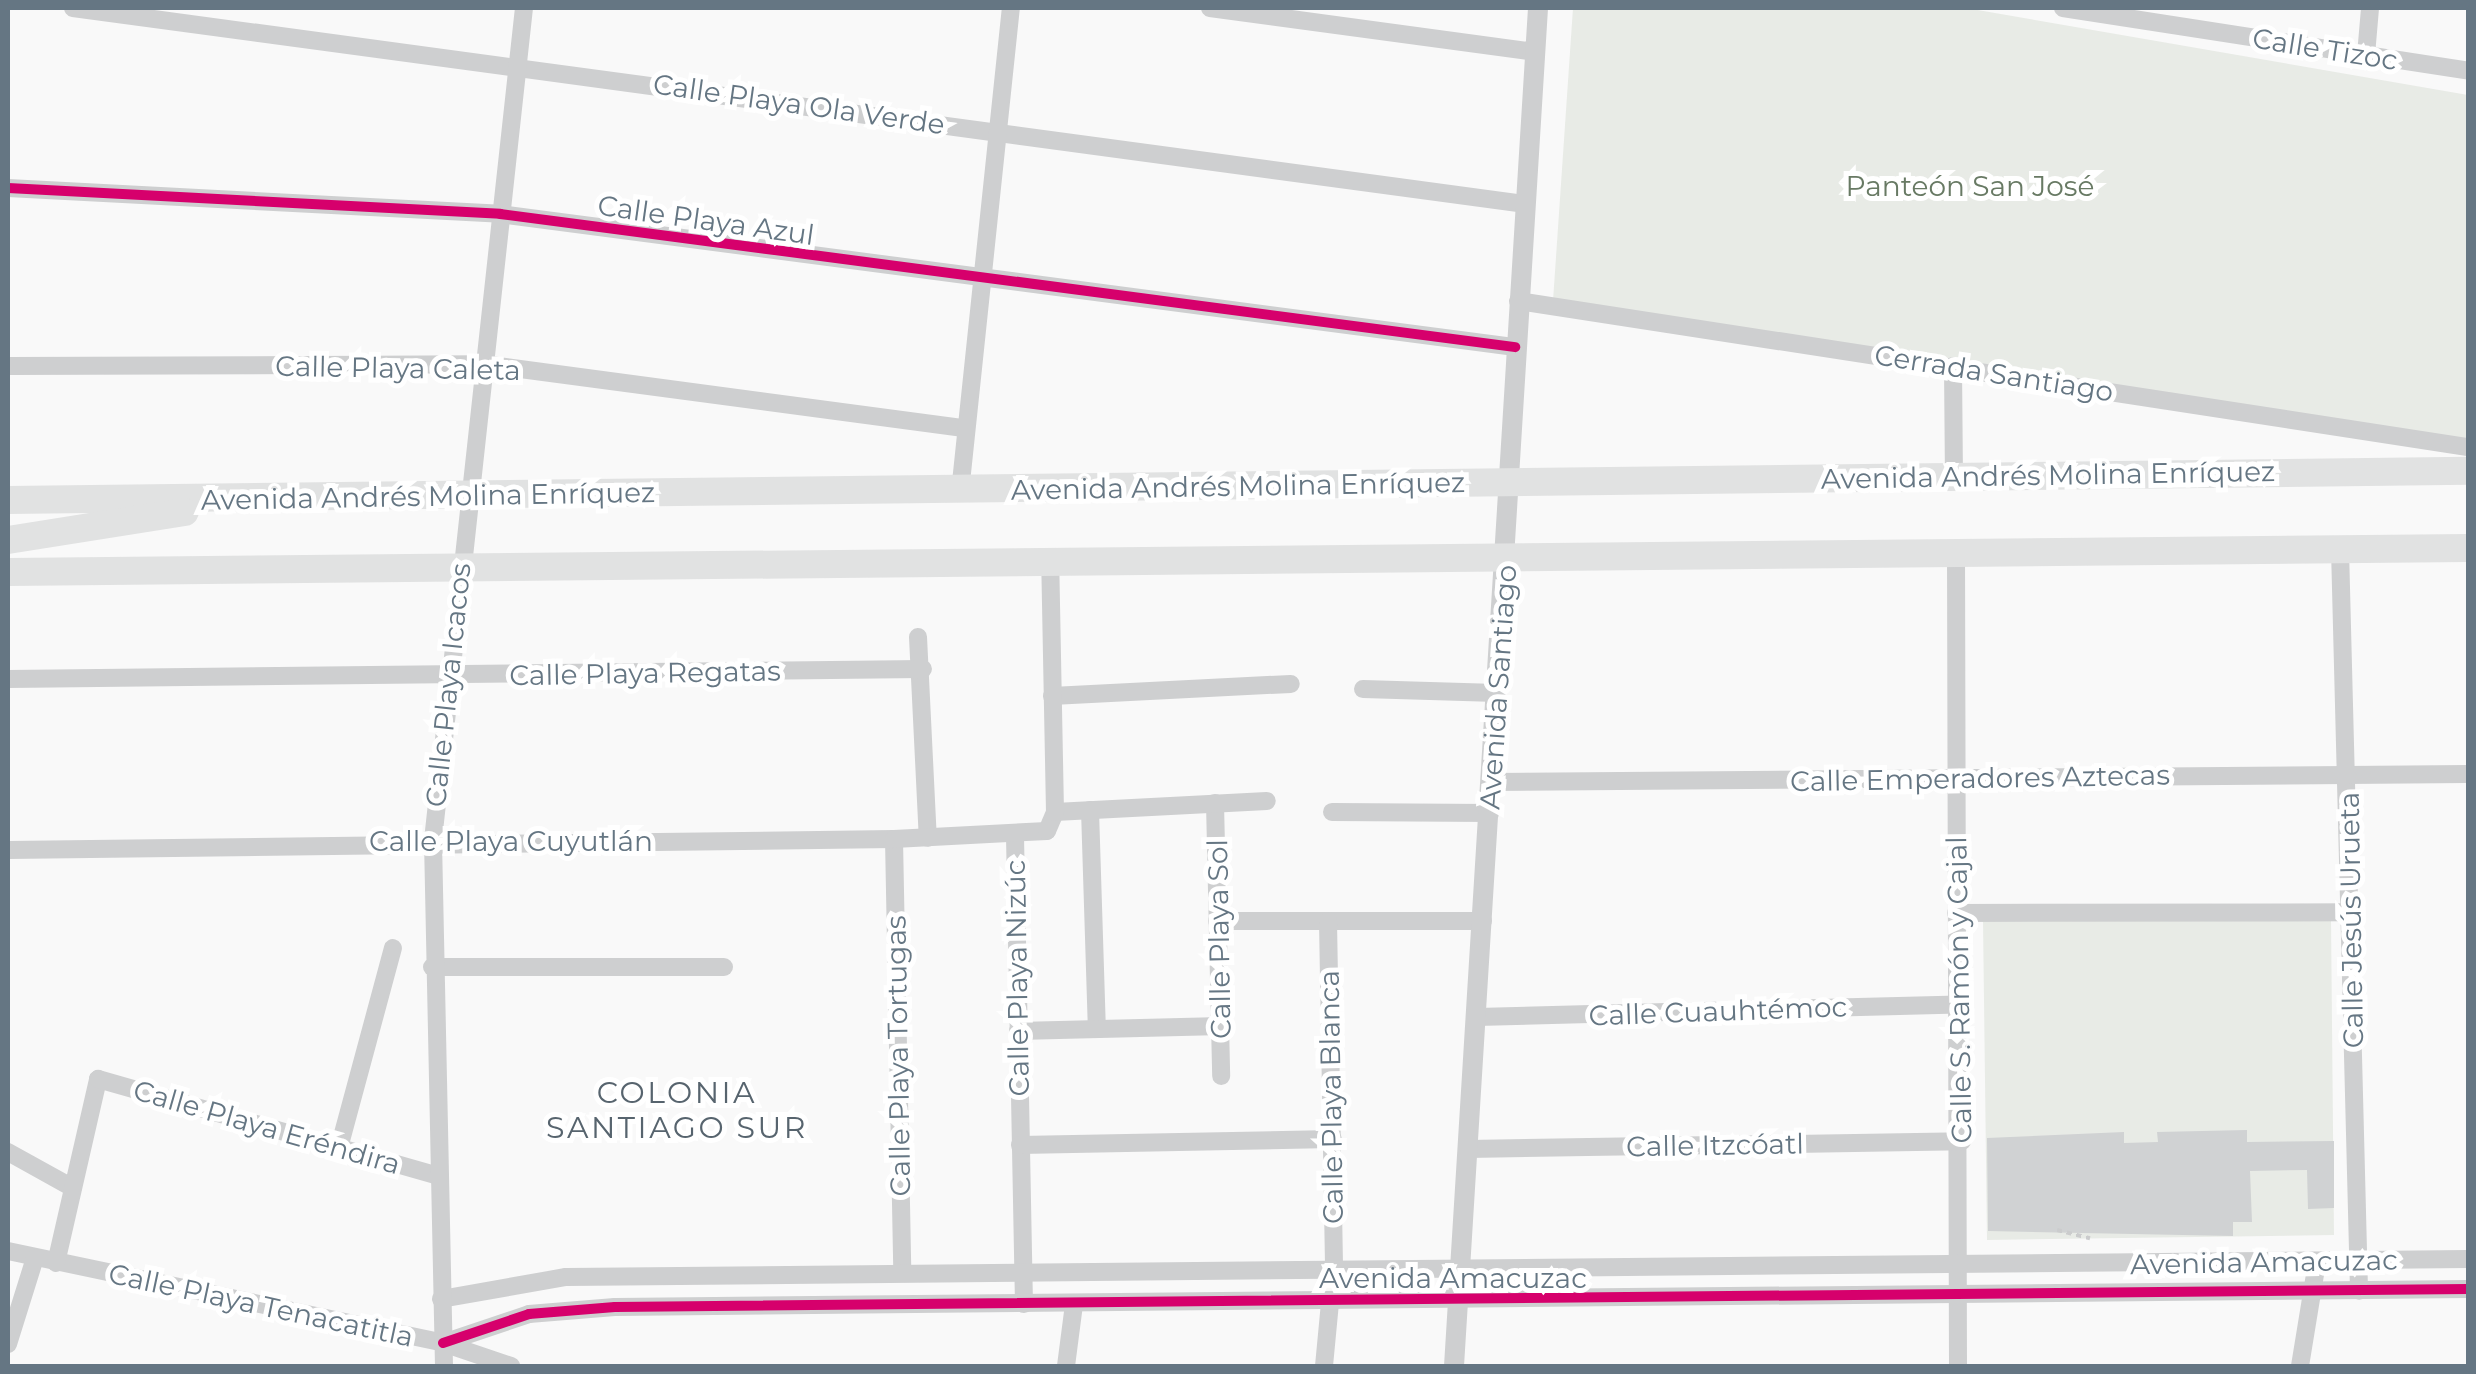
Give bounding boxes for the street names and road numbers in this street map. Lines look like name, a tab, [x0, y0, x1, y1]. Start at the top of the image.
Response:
street label: Calle Tizoc	[2250, 21, 2400, 77]
street label: Calle Playa Ola Verde	[651, 67, 947, 141]
street label: Calle Playa Azul	[596, 188, 816, 252]
street label: Cerrada Santiago	[1872, 338, 2116, 408]
street label: Calle Playa Caleta	[275, 349, 521, 387]
street label: Avenida Andrés Molina Enríquez	[1821, 454, 2275, 496]
street label: Avenida Andrés Molina Enríquez	[1011, 465, 1465, 507]
street label: Avenida Andrés Molina Enríquez	[201, 475, 655, 517]
street label: Calle Playa Icacos	[418, 561, 478, 809]
street label: Avenida Santiago	[1473, 564, 1523, 810]
street label: Calle Playa Regatas	[509, 654, 781, 692]
street label: Calle Emperadores Aztecas	[1790, 758, 2170, 798]
street label: Calle Jesús Urueta	[2332, 792, 2370, 1048]
street label: Calle Playa Cuyutlán	[369, 824, 653, 858]
street label: Calle S. Ramón y Cajal	[1940, 836, 1978, 1144]
street label: Calle Playa Sol	[1200, 839, 1238, 1039]
street label: Calle Playa Nizúc	[998, 859, 1036, 1097]
street label: Calle Playa Tortugas	[879, 915, 917, 1197]
street label: Calle Playa Blanca	[1312, 970, 1350, 1224]
street label: Calle Cuauhtémoc	[1588, 990, 1848, 1032]
street label: Calle Playa Eréndira	[130, 1073, 404, 1181]
street label: Calle Itzcóatl	[1626, 1127, 1804, 1163]
street label: Avenida Amacuzac	[2130, 1243, 2398, 1281]
street label: Calle Playa Tenacatitla	[105, 1256, 417, 1354]
street label: Avenida Amacuzac	[1319, 1261, 1587, 1295]

